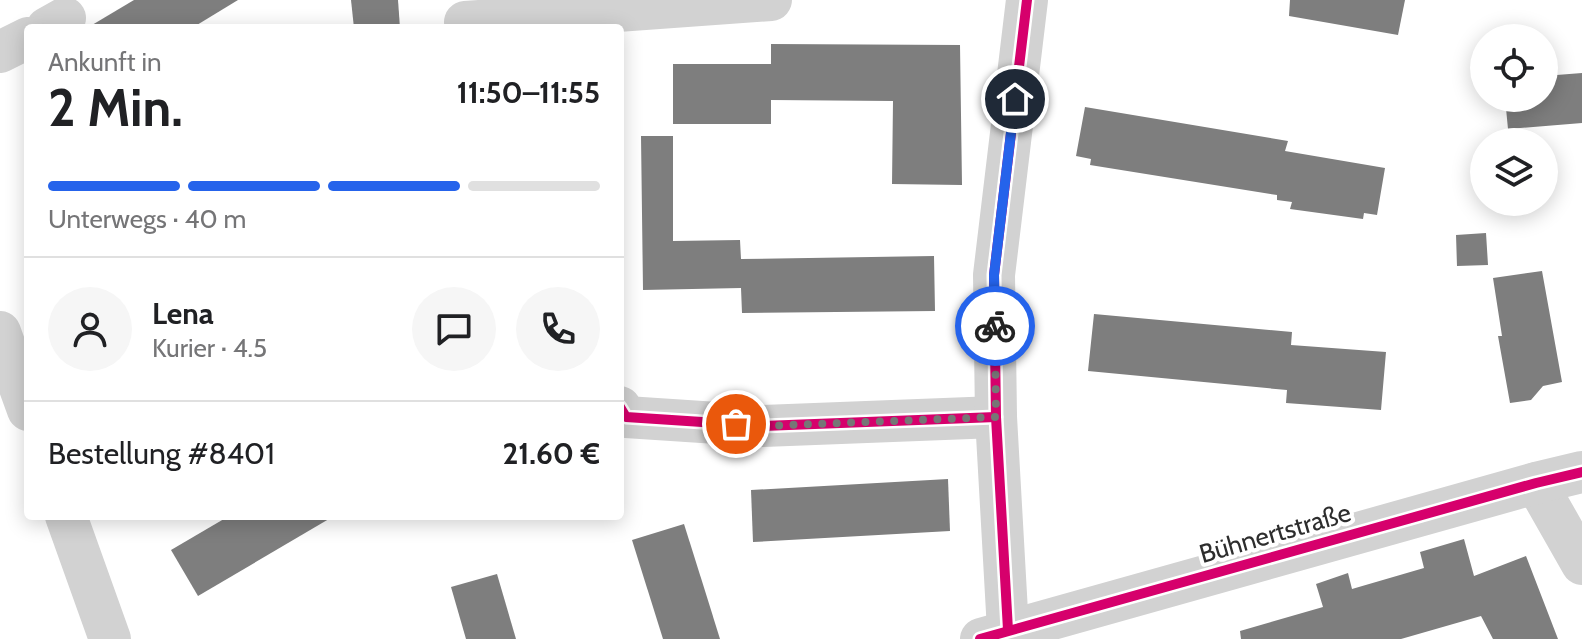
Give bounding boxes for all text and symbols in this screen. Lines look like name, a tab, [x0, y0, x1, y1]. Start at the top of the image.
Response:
map controls	[1470, 24, 1558, 216]
button: locate	[1470, 24, 1558, 112]
text: Ankunft in	[48, 46, 162, 78]
pin	[981, 65, 1049, 133]
text: 11:50–11:55	[457, 74, 600, 111]
text: 2 Min.	[48, 76, 183, 139]
icon: home	[993, 77, 1037, 121]
button: layers	[1470, 128, 1558, 216]
text: Unterwegs · 40 m	[48, 203, 246, 235]
courier	[955, 286, 1035, 366]
button: person	[48, 287, 132, 371]
button: chat	[412, 287, 496, 371]
button: phone	[516, 287, 600, 371]
text: Lena	[152, 295, 214, 332]
icon: bike	[973, 304, 1017, 348]
text: Kurier · 4.5	[152, 332, 267, 364]
pin	[702, 390, 770, 458]
icon: bag	[714, 402, 758, 446]
text: Bestellung #8401	[48, 435, 275, 472]
text: 21.60 €	[502, 435, 600, 472]
street label: Bühnertstraße	[1196, 496, 1354, 570]

